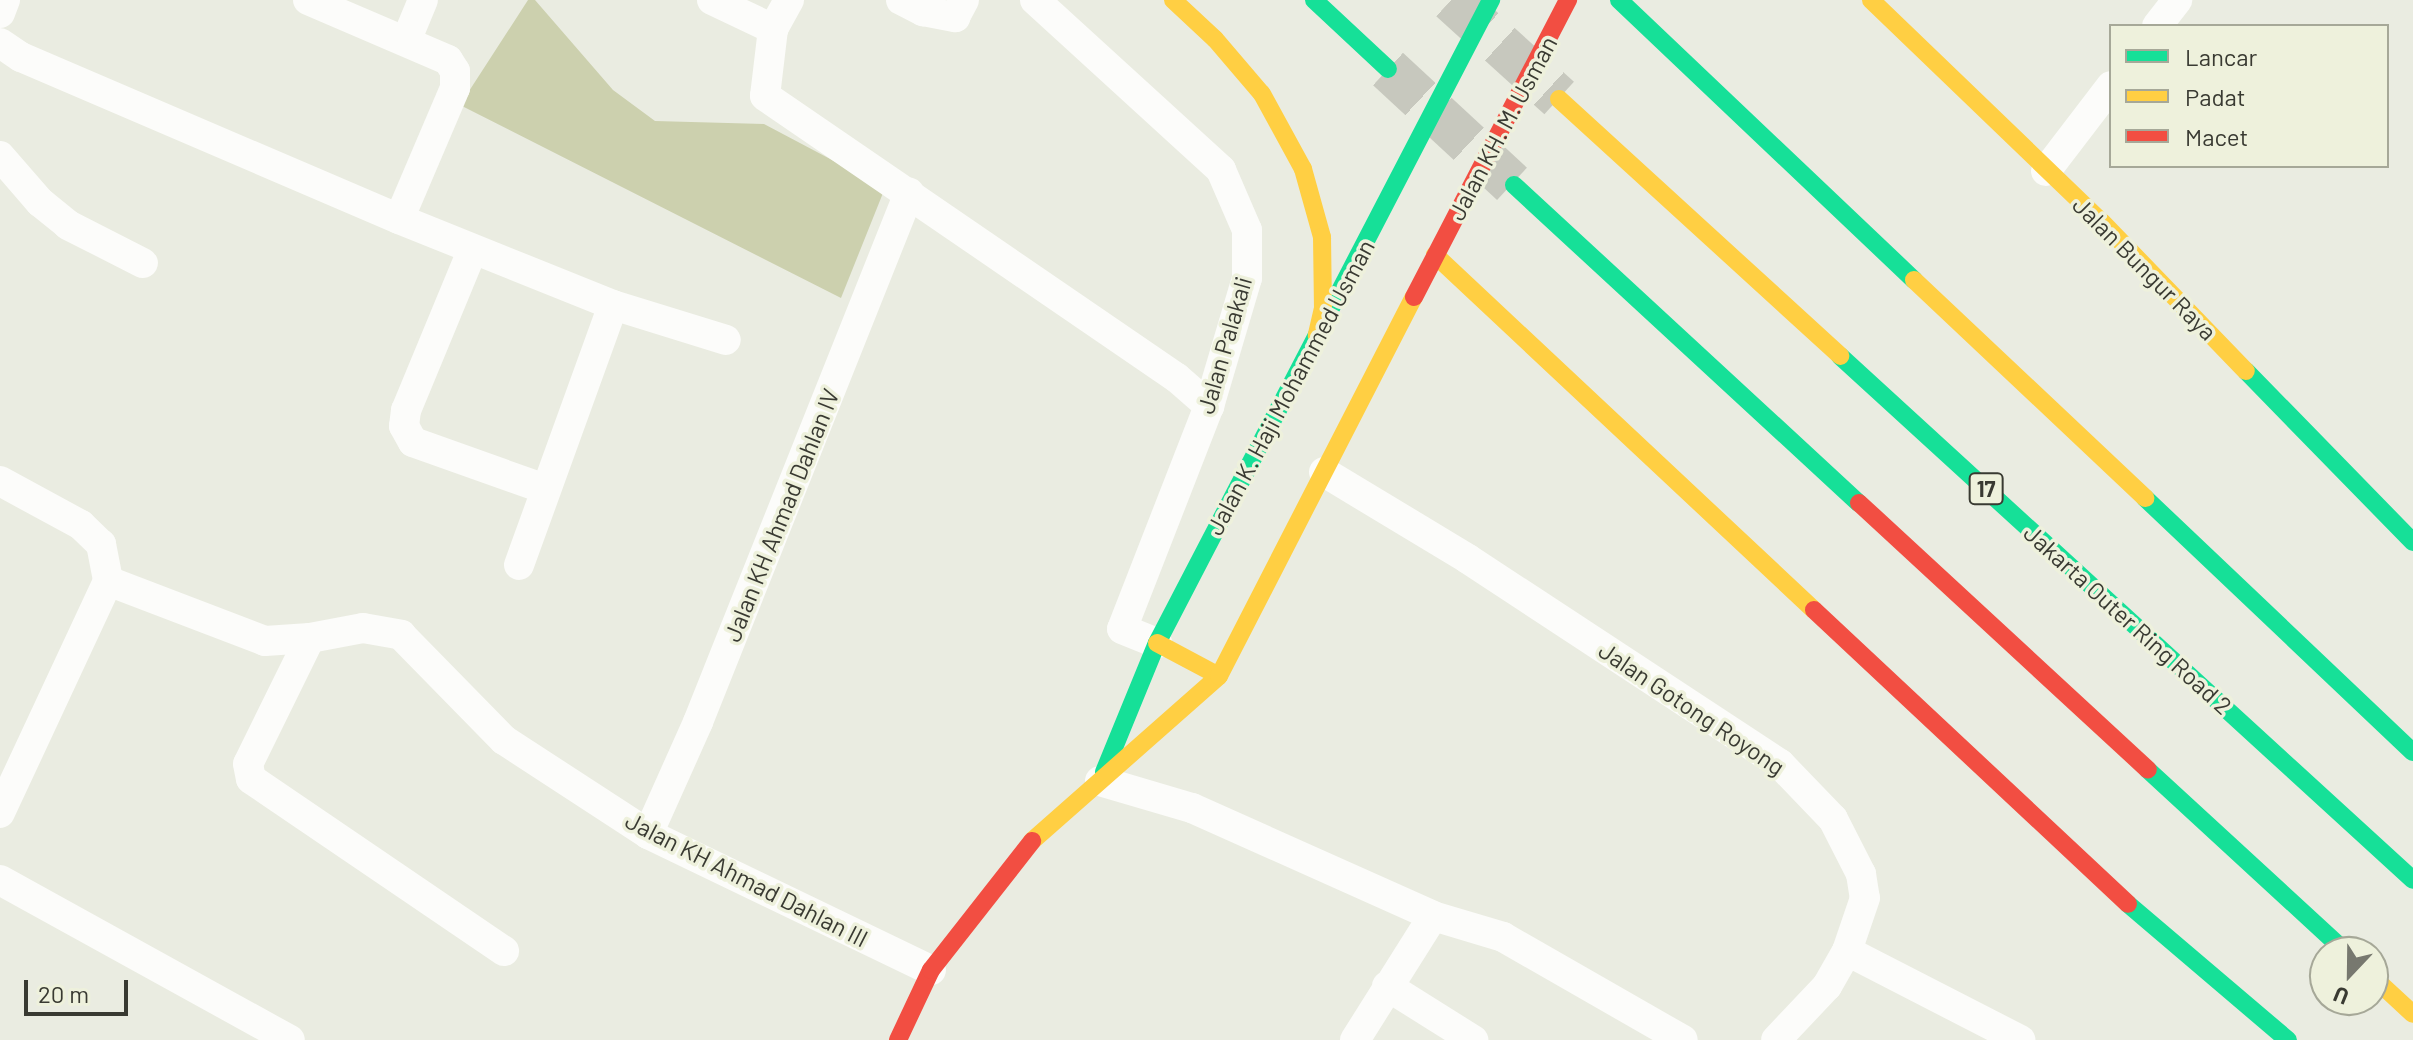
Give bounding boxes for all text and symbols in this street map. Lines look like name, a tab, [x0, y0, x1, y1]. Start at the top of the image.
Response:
legend	[2109, 24, 2389, 168]
street label: Jalan KH. M. Usman	[1441, 31, 1563, 225]
text: Lancar	[2185, 42, 2257, 71]
text: Padat	[2185, 82, 2245, 111]
text: Macet	[2185, 122, 2248, 151]
street label: Jalan Bungur Raya	[2067, 190, 2223, 346]
street label: Jalan K. Haji Mohammed Usman	[1200, 234, 1380, 540]
street label: Jalan Palakali	[1191, 273, 1257, 417]
street label: Jalan KH Ahmad Dahlan IV	[717, 384, 845, 646]
road number: 17	[1968, 471, 2004, 507]
street label: Jakarta Outer Ring Road 2	[2018, 518, 2238, 720]
street label: Jalan Gotong Royong	[1594, 635, 1790, 781]
street label: Jalan KH Ahmad Dahlan III	[621, 805, 873, 953]
north arrow	[2309, 936, 2389, 1016]
scale bar	[28, 964, 132, 1014]
text: 20 m	[38, 979, 89, 1008]
text: U	[2329, 982, 2352, 1011]

